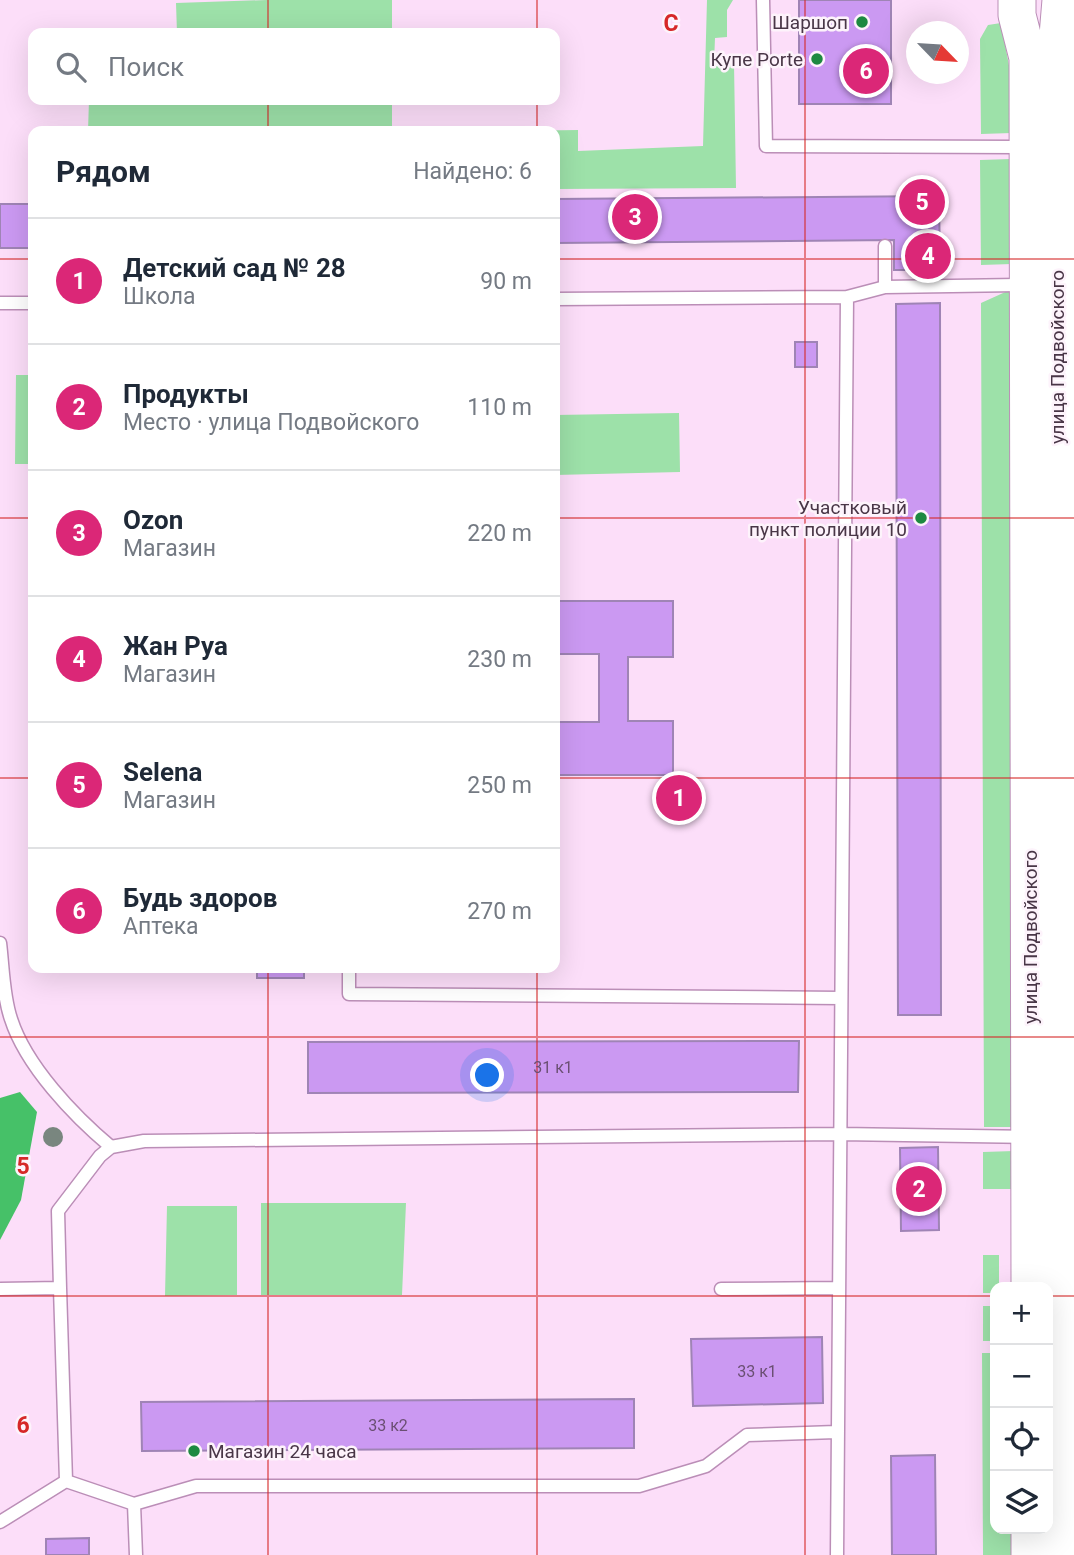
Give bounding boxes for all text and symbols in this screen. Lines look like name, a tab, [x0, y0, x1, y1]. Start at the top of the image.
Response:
text: C	[663, 10, 679, 37]
place label: Шаршоп	[772, 11, 848, 34]
marker: Шаршоп	[854, 14, 870, 30]
north arrow	[906, 21, 969, 84]
search box	[28, 28, 560, 105]
pin: 6	[843, 45, 889, 97]
icon: search	[52, 48, 90, 86]
place label: Купе Porte	[711, 48, 803, 71]
marker: Купе Porte	[809, 51, 825, 67]
text: Поиск	[108, 52, 184, 82]
text: Рядом	[56, 154, 151, 189]
text: Найдено: 6	[413, 158, 532, 185]
pin: 5	[899, 176, 945, 228]
pin: 3	[612, 191, 658, 243]
pin: 4	[905, 230, 951, 282]
text: Детский сад № 28	[123, 253, 346, 283]
text: 1	[72, 268, 86, 295]
text: 90 m	[480, 268, 532, 295]
street label: улица Подвойского	[1046, 270, 1069, 444]
text: Школа	[123, 283, 196, 310]
text: Продукты	[123, 379, 249, 409]
text: 2	[72, 394, 86, 421]
text: 110 m	[467, 394, 532, 421]
text: Место · улица Подвойского	[123, 409, 419, 436]
place label: Участковый пункт полиции 10	[749, 496, 907, 541]
text: Ozon	[123, 505, 183, 535]
marker: Участковый пункт полиции 10	[913, 510, 929, 526]
text: 3	[72, 520, 86, 547]
text: 220 m	[467, 520, 532, 547]
text: Магазин	[123, 535, 216, 562]
text: Жан Руа	[123, 631, 228, 661]
text: 4	[72, 646, 86, 673]
text: 230 m	[467, 646, 532, 673]
text: Магазин	[123, 661, 216, 688]
text: Selena	[123, 757, 202, 787]
text: 5	[72, 772, 86, 799]
text: 250 m	[467, 772, 532, 799]
pin: 1	[656, 772, 702, 824]
text: Магазин	[123, 787, 216, 814]
street label: улица Подвойского	[1019, 850, 1042, 1024]
text: Будь здоров	[123, 883, 277, 913]
text: 6	[72, 898, 86, 925]
text: 270 m	[467, 898, 532, 925]
text: Аптека	[123, 913, 199, 940]
your location	[470, 1058, 504, 1092]
house number: 31 к1	[533, 1058, 573, 1077]
text: 5	[16, 1153, 30, 1180]
pin: 2	[896, 1163, 942, 1215]
map controls	[990, 1282, 1053, 1534]
button: +	[990, 1282, 1053, 1345]
button: −	[990, 1345, 1053, 1408]
house number: 33 к1	[737, 1362, 777, 1381]
button: locate	[990, 1408, 1053, 1471]
text: 6	[16, 1412, 30, 1439]
house number: 33 к2	[368, 1416, 408, 1435]
place label: Магазин 24 часа	[208, 1440, 357, 1463]
marker: Магазин 24 часа	[186, 1443, 202, 1459]
button: layers	[990, 1471, 1053, 1534]

